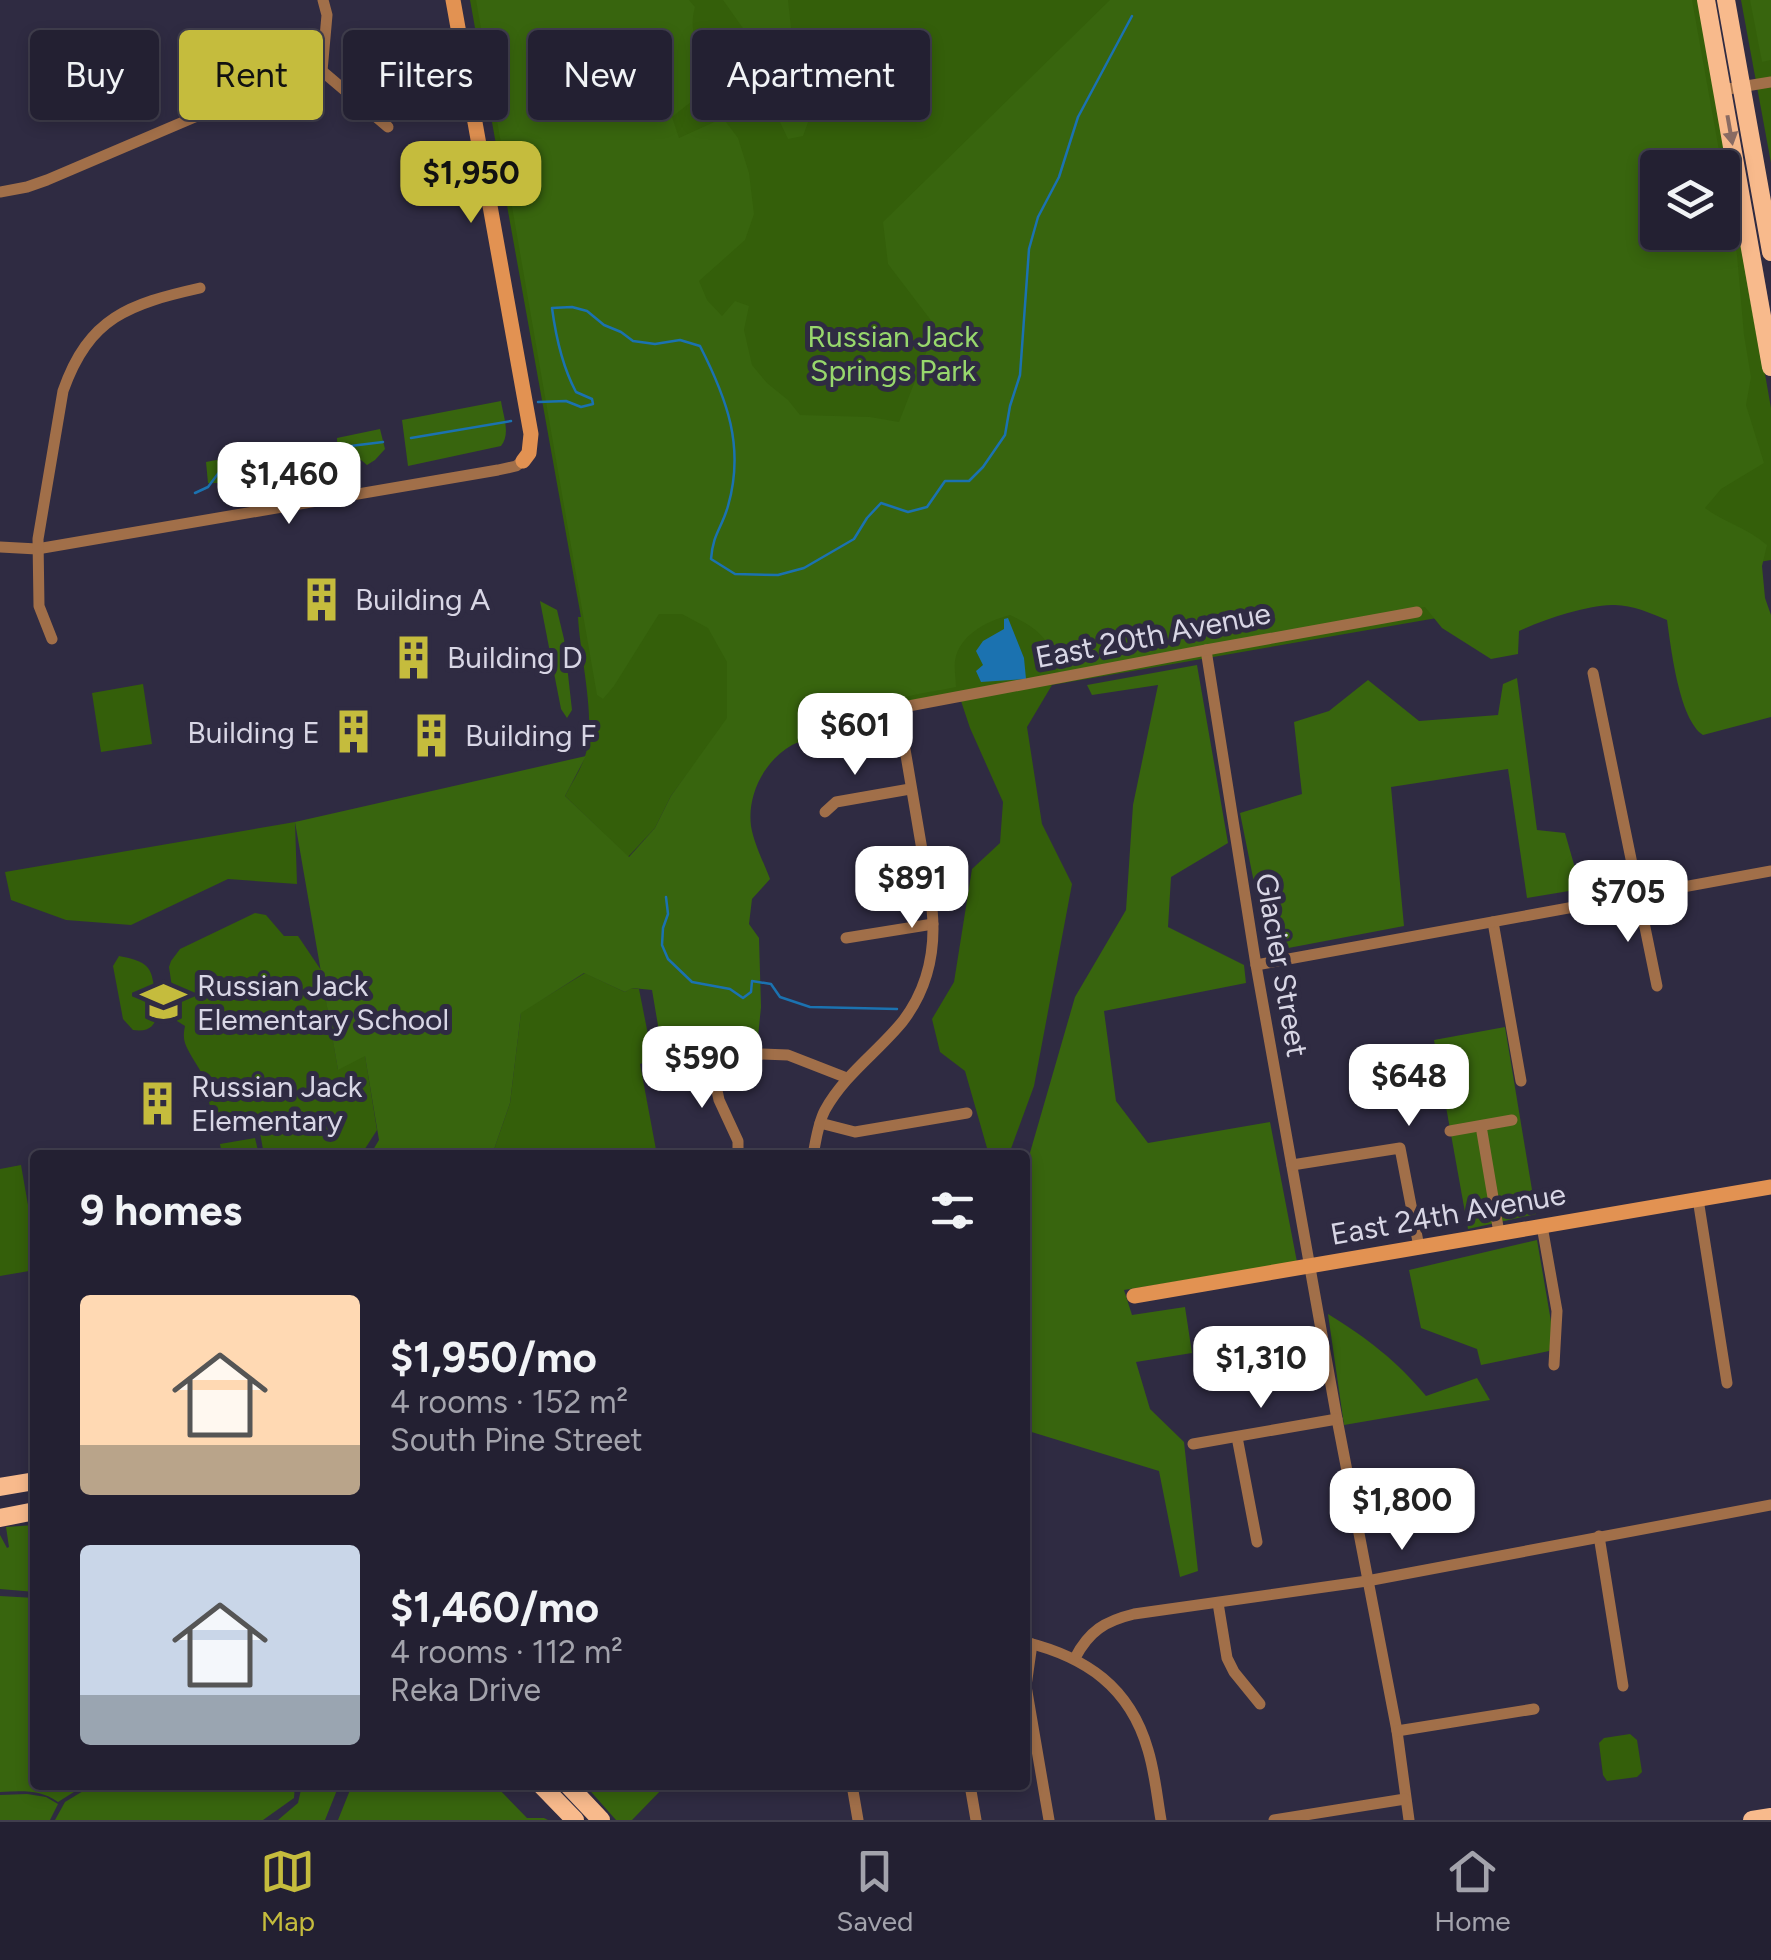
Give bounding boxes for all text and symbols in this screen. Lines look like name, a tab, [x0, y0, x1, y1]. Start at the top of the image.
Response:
chip: Buy	[30, 30, 159, 120]
chip: Rent	[179, 30, 323, 120]
chip: Filters	[343, 30, 508, 120]
chip: New	[528, 30, 672, 120]
chip: Apartment	[692, 30, 930, 120]
one-way arrow	[1723, 115, 1738, 147]
pin: $1,950	[390, 141, 552, 226]
map controls	[1640, 150, 1740, 250]
button: layers	[1640, 150, 1740, 250]
text: $1,950	[422, 154, 520, 192]
park label: Russian Jack Springs Park	[807, 318, 979, 389]
pin: $1,460	[208, 442, 370, 527]
text: $1,460	[239, 455, 339, 493]
building icon: Building A	[298, 575, 346, 623]
place label: Building A	[355, 581, 491, 618]
street label: East 20th Avenue	[1032, 594, 1274, 676]
building icon: Building D	[390, 633, 438, 681]
place label: Building D	[447, 639, 583, 676]
pin: $601	[796, 693, 914, 778]
text: $601	[820, 706, 890, 744]
building icon: Building E	[329, 708, 377, 756]
building icon: Building F	[408, 711, 456, 759]
place label: Building E	[187, 714, 320, 751]
place label: Building F	[465, 717, 596, 754]
pin: $891	[853, 846, 971, 931]
text: $891	[877, 859, 947, 897]
pin: $705	[1569, 860, 1687, 945]
street label: Glacier Street	[1248, 870, 1316, 1060]
text: $705	[1591, 873, 1665, 911]
place label: Russian Jack Elementary School	[197, 967, 449, 1038]
school or university icon: Russian Jack Elementary School	[140, 978, 188, 1026]
pin: $590	[643, 1026, 761, 1111]
text: $590	[664, 1039, 740, 1077]
pin: $648	[1350, 1044, 1468, 1129]
text: $648	[1371, 1057, 1447, 1095]
place label: Russian Jack Elementary	[191, 1068, 363, 1139]
building icon: Russian Jack Elementary	[134, 1079, 182, 1127]
street label: East 24th Avenue	[1328, 1175, 1568, 1253]
icon: filters	[925, 1183, 980, 1238]
text: 9 homes	[80, 1185, 242, 1236]
pin: $1,310	[1180, 1326, 1342, 1411]
text: $1,950/mo	[390, 1332, 597, 1383]
icon: home	[160, 1335, 280, 1455]
text: $1,310	[1215, 1339, 1307, 1377]
text: 4 rooms · 152 m²	[390, 1383, 628, 1421]
text: South Pine Street	[390, 1421, 643, 1459]
pin: $1,800	[1321, 1468, 1483, 1553]
text: $1,800	[1352, 1481, 1452, 1519]
text: $1,460/mo	[390, 1582, 599, 1633]
icon: home	[160, 1585, 280, 1705]
text: 4 rooms · 112 m²	[390, 1633, 623, 1671]
text: Reka Drive	[390, 1671, 541, 1709]
tab: Map	[260, 1844, 315, 1938]
tab: Saved	[836, 1844, 913, 1938]
tab: Home	[1434, 1844, 1511, 1938]

